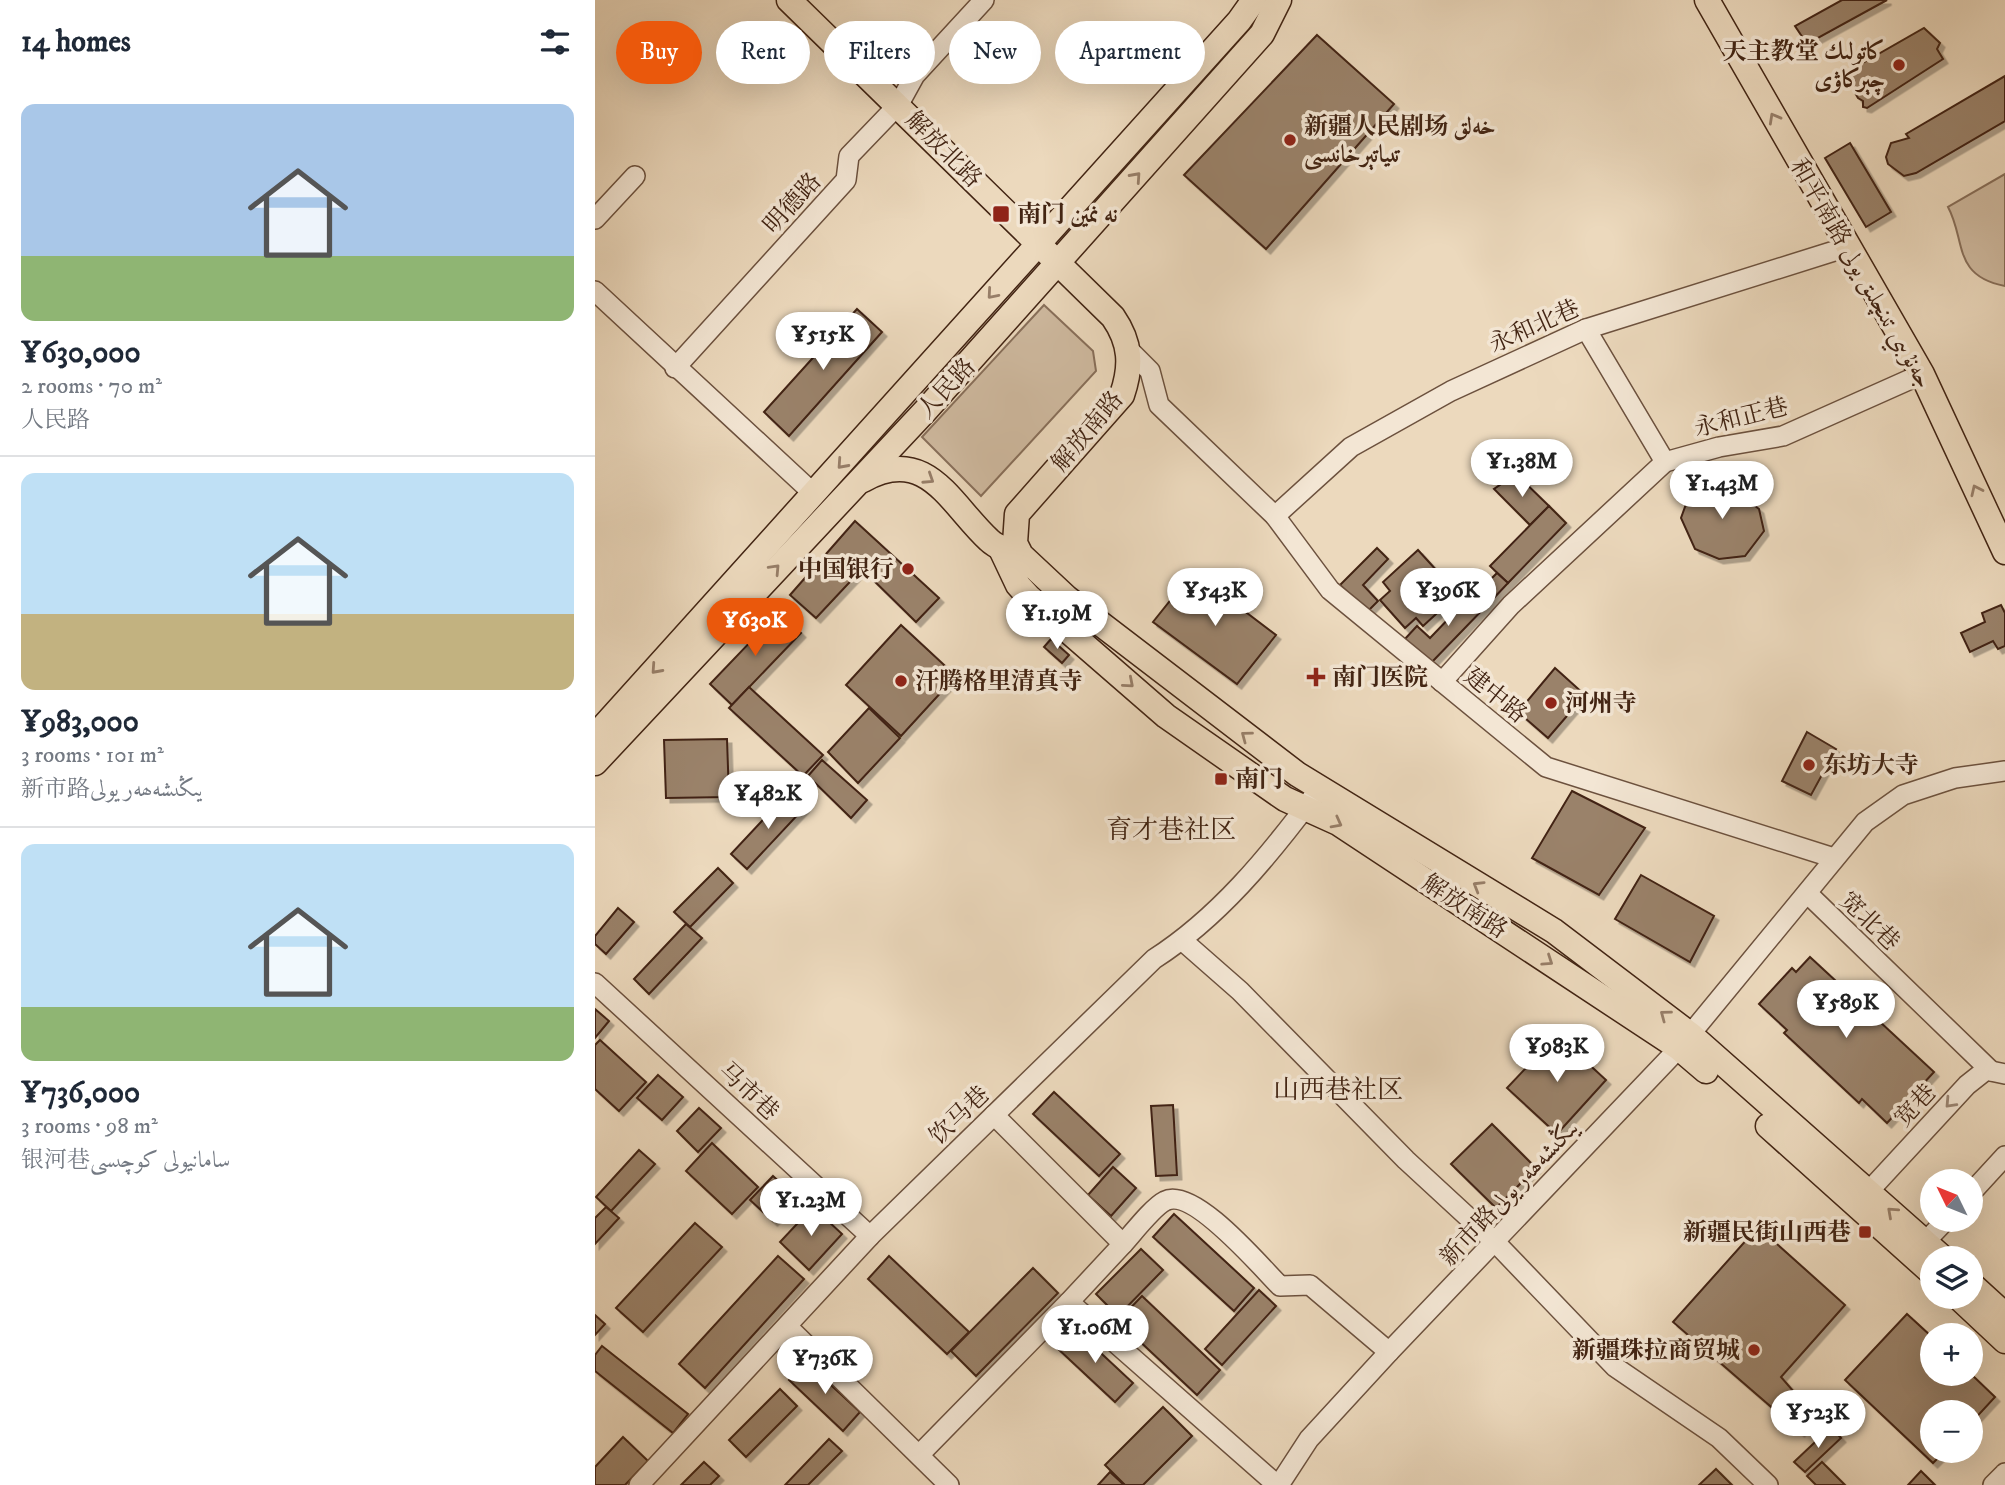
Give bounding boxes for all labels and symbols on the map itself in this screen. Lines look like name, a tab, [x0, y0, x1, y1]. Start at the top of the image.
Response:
place label: 天主教堂 كاتولىك چېركاۋى	[1723, 37, 1885, 96]
marker: 天主教堂 كاتولىك چېركاۋى	[1891, 57, 1907, 73]
street label: 解放北路	[899, 105, 988, 194]
place label: 新疆人民剧场 خەلق تىياتېرخانىسى	[1304, 112, 1496, 171]
one-way arrow	[1769, 113, 1782, 126]
marker: 新疆人民剧场 خەلق تىياتېرخانىسى	[1282, 132, 1298, 148]
street label: 和平南路 جەنۇبىي تىنچلىق يولى	[1778, 153, 1939, 397]
street label: 明德路	[758, 167, 828, 240]
one-way arrow	[1128, 172, 1140, 185]
place label: 南门 نە نمين	[1017, 200, 1118, 230]
marker: 南门 نە نمين	[991, 204, 1011, 224]
one-way arrow	[988, 286, 1000, 299]
street label: 永和北巷	[1484, 294, 1584, 360]
pin: ¥515K	[774, 312, 872, 372]
street label: 人民路	[911, 352, 982, 425]
street label: 解放南路	[1045, 385, 1130, 478]
street label: 永和正巷	[1691, 392, 1791, 444]
pin: ¥1.38M	[1465, 440, 1579, 499]
one-way arrow	[837, 456, 850, 469]
pin: ¥1.43M	[1665, 462, 1779, 521]
one-way arrow	[921, 471, 934, 484]
one-way arrow	[1970, 485, 1984, 497]
place label: 中国银行	[798, 555, 894, 585]
marker: 中国银行	[900, 561, 916, 577]
one-way arrow	[767, 564, 780, 577]
pin: ¥543K	[1166, 568, 1264, 628]
pin: ¥396K	[1399, 568, 1497, 628]
pin: ¥1.19M	[1000, 592, 1114, 651]
pin: ¥630K	[706, 598, 804, 658]
one-way arrow	[652, 661, 664, 674]
street label: 建中路	[1458, 661, 1533, 730]
place label: 南门医院	[1332, 663, 1428, 693]
place label: 汗腾格里清真寺	[915, 667, 1083, 697]
marker: 南门医院	[1306, 667, 1326, 687]
marker: 汗腾格里清真寺	[893, 673, 909, 689]
one-way arrow	[1120, 675, 1133, 687]
place label: 河州寺	[1565, 689, 1637, 719]
marker: 河州寺	[1543, 695, 1559, 711]
one-way arrow	[1241, 732, 1254, 745]
place label: 东坊大寺	[1823, 751, 1919, 781]
marker: 东坊大寺	[1801, 757, 1817, 773]
place label: 南门	[1235, 765, 1283, 795]
marker: 南门	[1213, 771, 1229, 787]
pin: ¥482K	[719, 772, 817, 831]
district label: 育才巷社区	[1106, 814, 1236, 847]
one-way arrow	[1330, 815, 1342, 829]
street label: 解放南路	[1416, 868, 1513, 946]
one-way arrow	[1472, 882, 1485, 895]
street label: 宽北巷	[1833, 886, 1906, 958]
one-way arrow	[1540, 953, 1553, 965]
pin: ¥589K	[1797, 981, 1895, 1040]
one-way arrow	[1660, 1011, 1673, 1024]
pin: ¥983K	[1508, 1024, 1606, 1084]
street label: 马市巷	[712, 1056, 785, 1127]
district label: 山西巷社区	[1273, 1074, 1403, 1107]
street label: 宽巷	[1888, 1078, 1943, 1133]
street label: 饮马巷	[923, 1080, 996, 1152]
one-way arrow	[1946, 1095, 1958, 1108]
street label: 新市路يىڭىشەھەر يولى	[1434, 1113, 1586, 1273]
north arrow	[1920, 1169, 1983, 1232]
pin: ¥1.23M	[754, 1178, 868, 1238]
one-way arrow	[1887, 1208, 1900, 1220]
place label: 新疆民街山西巷	[1683, 1218, 1851, 1248]
marker: 新疆民街山西巷	[1857, 1224, 1873, 1240]
pin: ¥1.06M	[1038, 1306, 1152, 1365]
pin: ¥736K	[776, 1336, 874, 1396]
place label: 新疆珠拉商贸城	[1572, 1336, 1740, 1366]
marker: 新疆珠拉商贸城	[1746, 1342, 1762, 1358]
pin: ¥523K	[1769, 1390, 1867, 1450]

